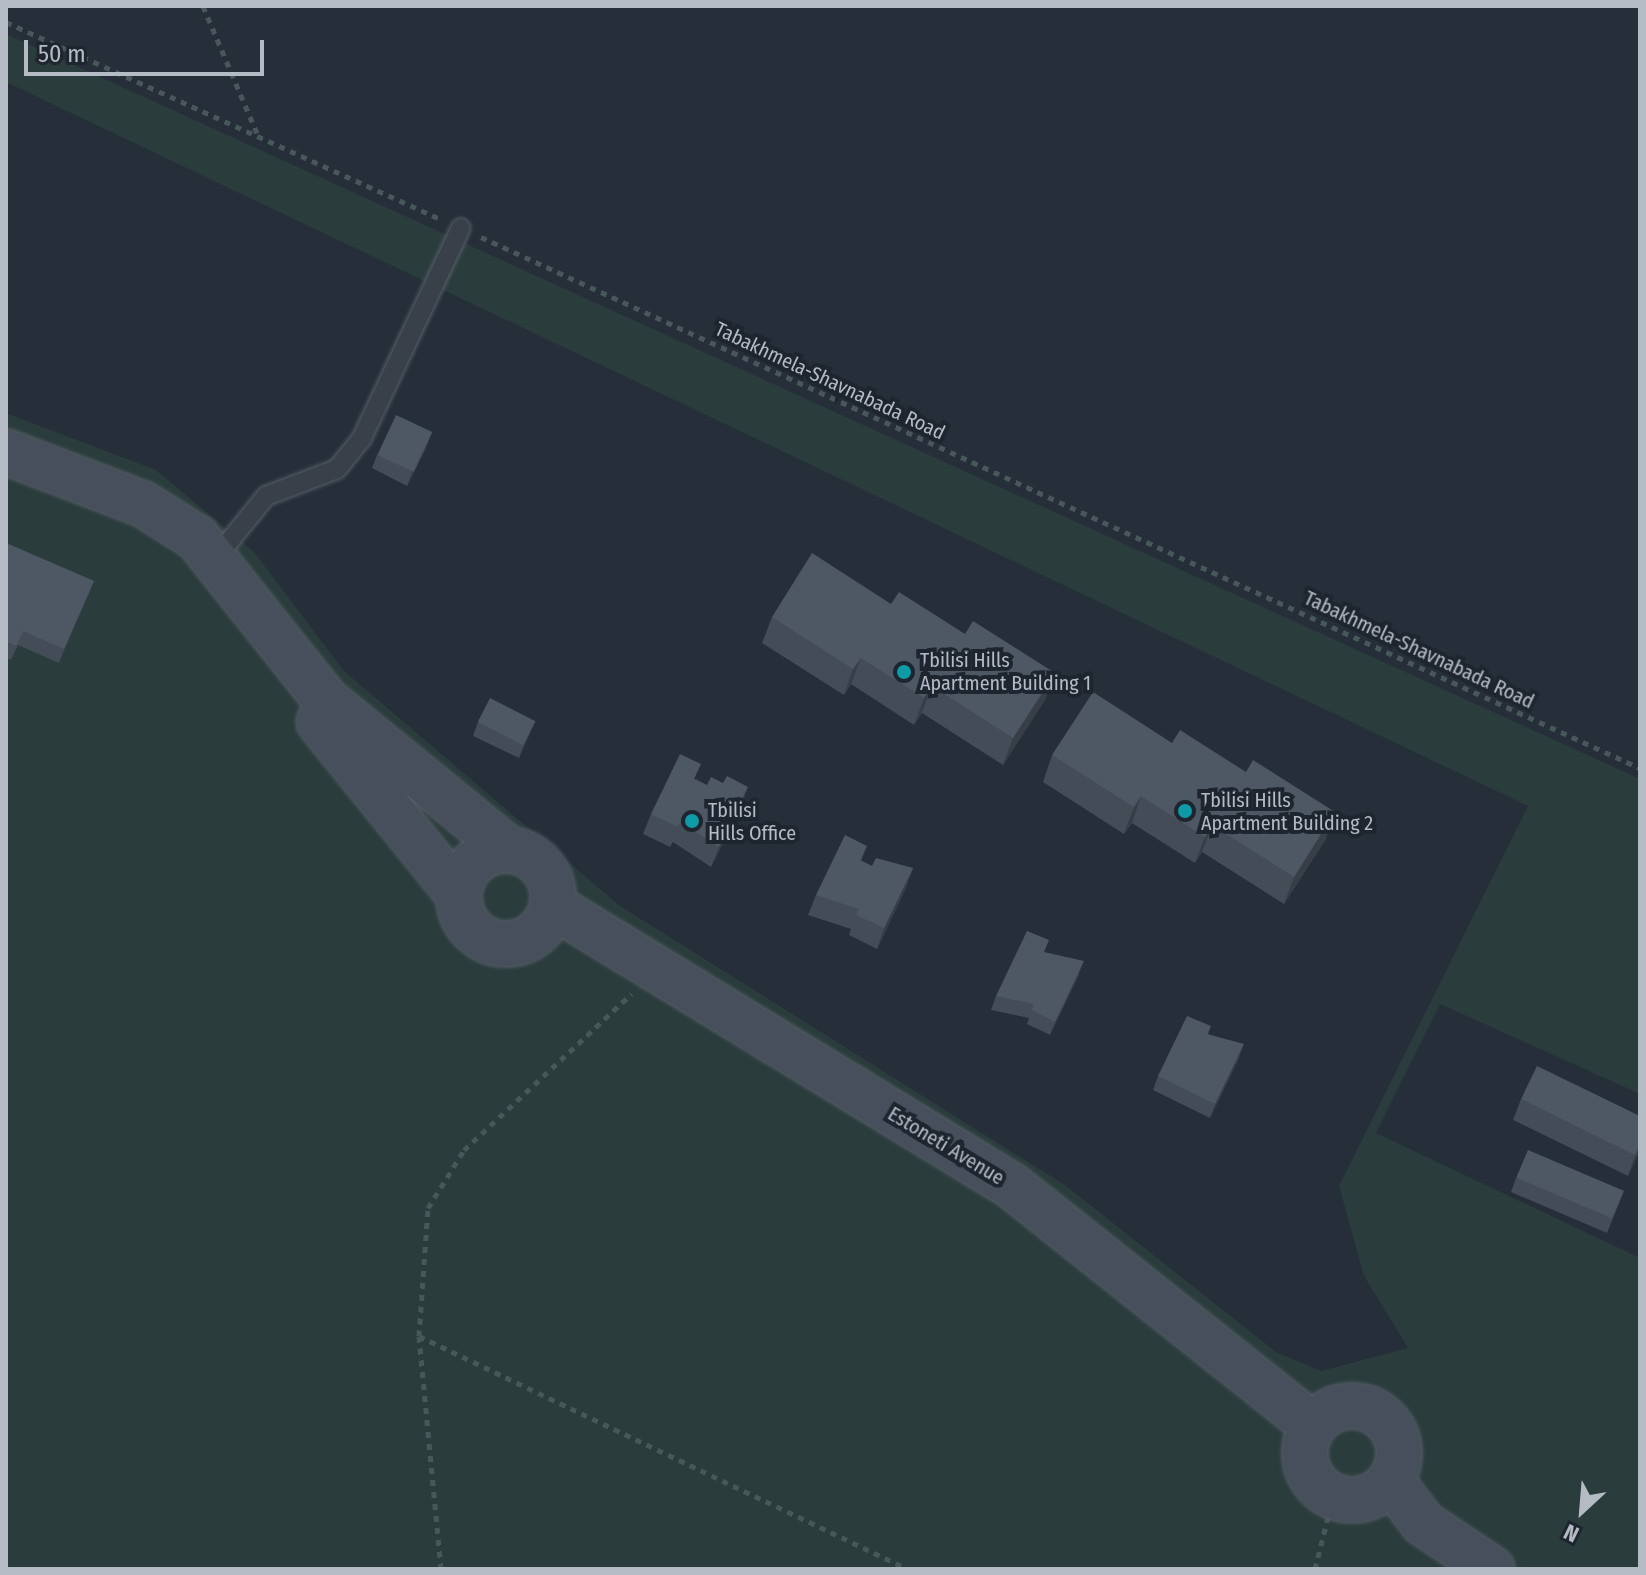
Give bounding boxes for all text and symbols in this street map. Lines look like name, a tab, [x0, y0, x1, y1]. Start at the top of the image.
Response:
scale bar	[28, 24, 268, 74]
text: 50 m	[38, 40, 86, 68]
street label: Tabakhmela-Shavnabada Road	[711, 317, 949, 445]
street label: Tabakhmela-Shavnabada Road	[1300, 586, 1538, 714]
place label: Tbilisi Hills Apartment Building 1	[920, 648, 1091, 695]
marker: Tbilisi Hills Apartment Building 1	[895, 663, 913, 681]
place label: Tbilisi Hills Apartment Building 2	[1201, 788, 1373, 835]
place label: Tbilisi Hills Office	[708, 798, 796, 845]
marker: Tbilisi Hills Apartment Building 2	[1176, 802, 1194, 820]
marker: Tbilisi Hills Office	[683, 812, 701, 830]
street label: Estoneti Avenue	[884, 1102, 1008, 1190]
north arrow	[1542, 1471, 1622, 1551]
text: N	[1559, 1518, 1583, 1548]

